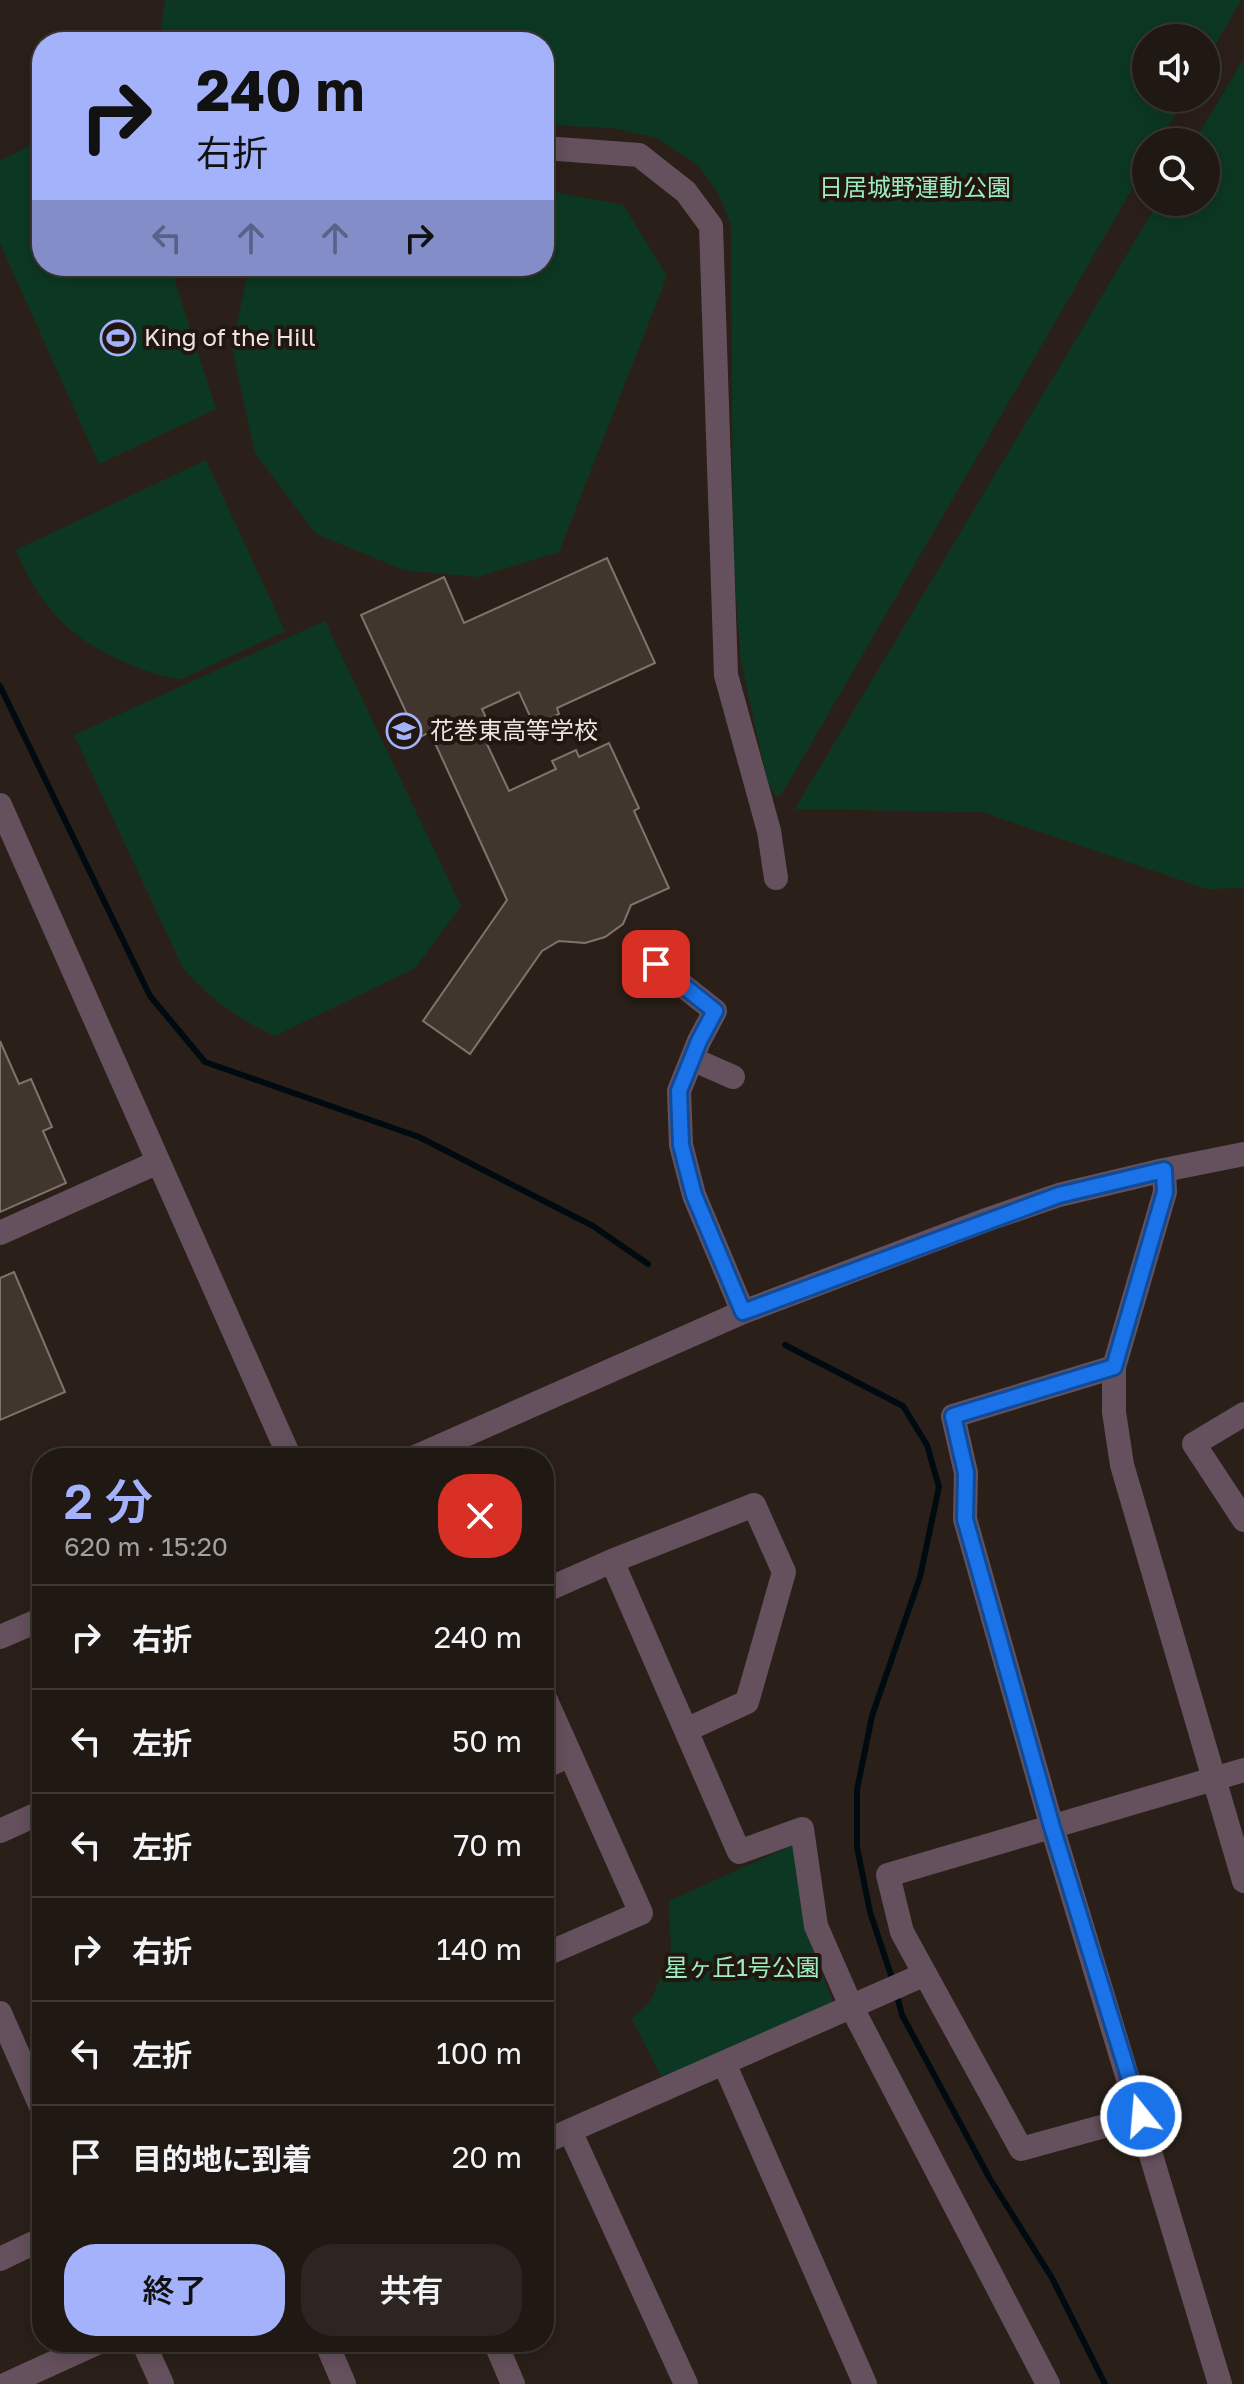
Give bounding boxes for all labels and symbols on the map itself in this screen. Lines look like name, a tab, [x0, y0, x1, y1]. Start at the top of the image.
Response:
park label: 日居城野運動公園	[819, 172, 1011, 201]
sports icon: King of the Hill	[99, 319, 137, 357]
place label: King of the Hill	[144, 322, 316, 351]
school or university icon: 花巻東高等学校	[385, 712, 423, 750]
place label: 花巻東高等学校	[430, 715, 598, 744]
pin	[622, 930, 690, 998]
park label: 星ヶ丘1号公園	[664, 1952, 820, 1981]
position arrow	[1099, 2074, 1183, 2158]

